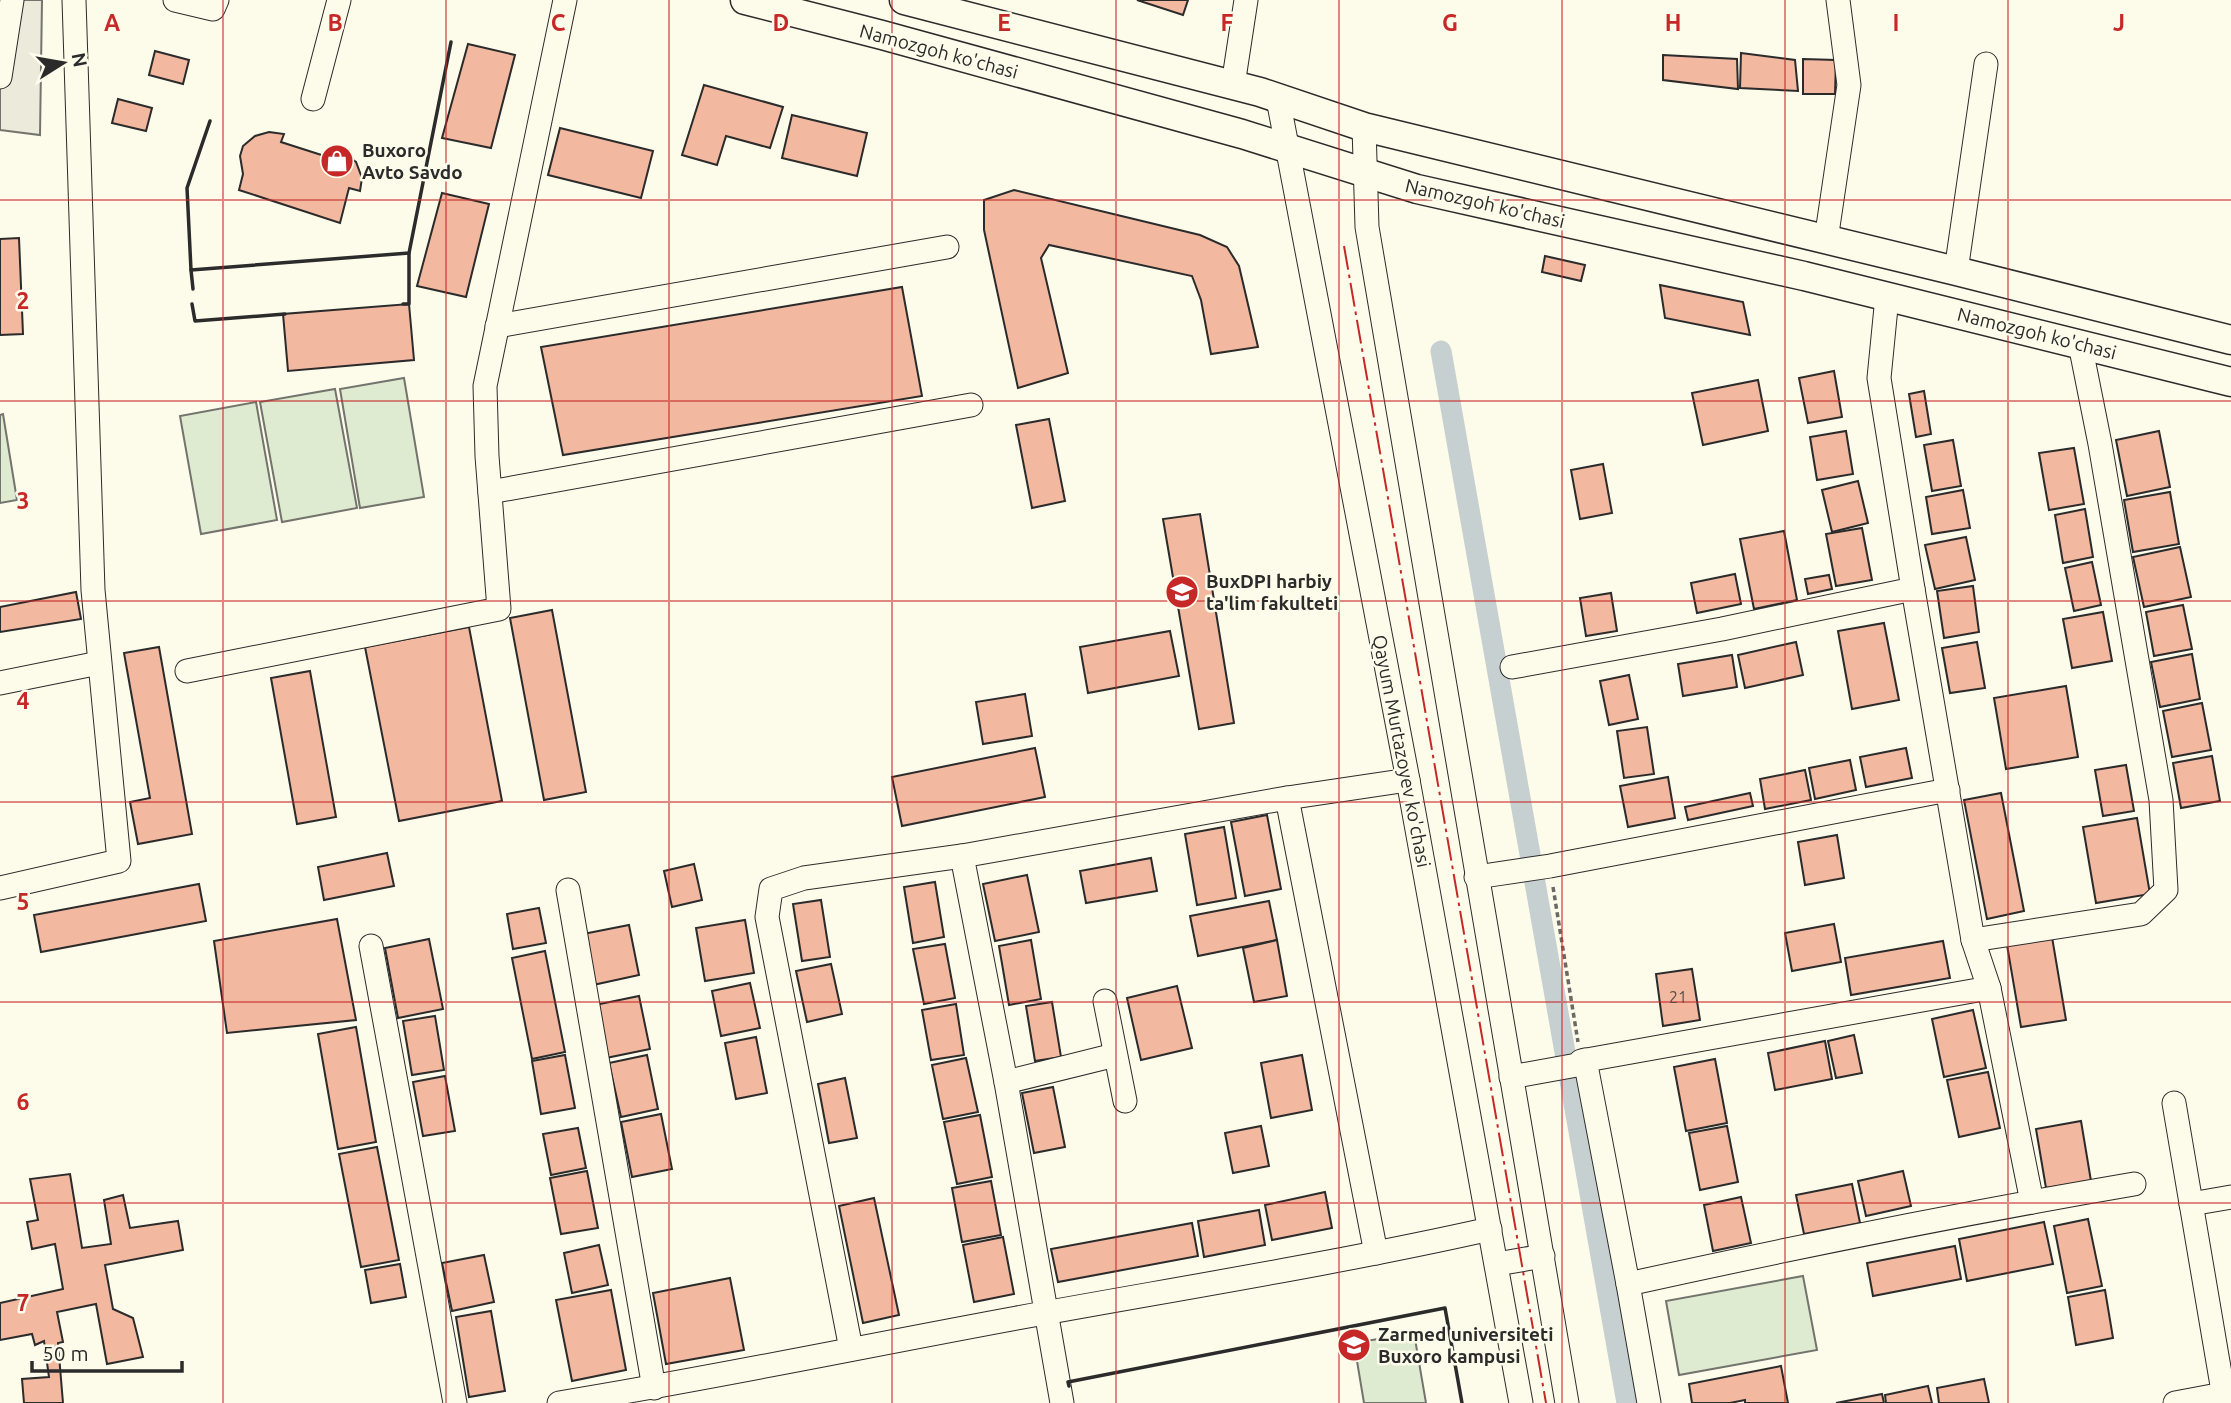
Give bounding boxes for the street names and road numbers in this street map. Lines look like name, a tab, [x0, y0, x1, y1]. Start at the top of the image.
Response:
street label: Namozgoh ko'chasi	[857, 19, 1021, 83]
street label: Namozgoh ko'chasi	[1403, 174, 1567, 232]
street label: Namozgoh ko'chasi	[1955, 303, 2119, 363]
street label: Qayum Murtazoyev ko'chasi	[1369, 633, 1435, 869]

